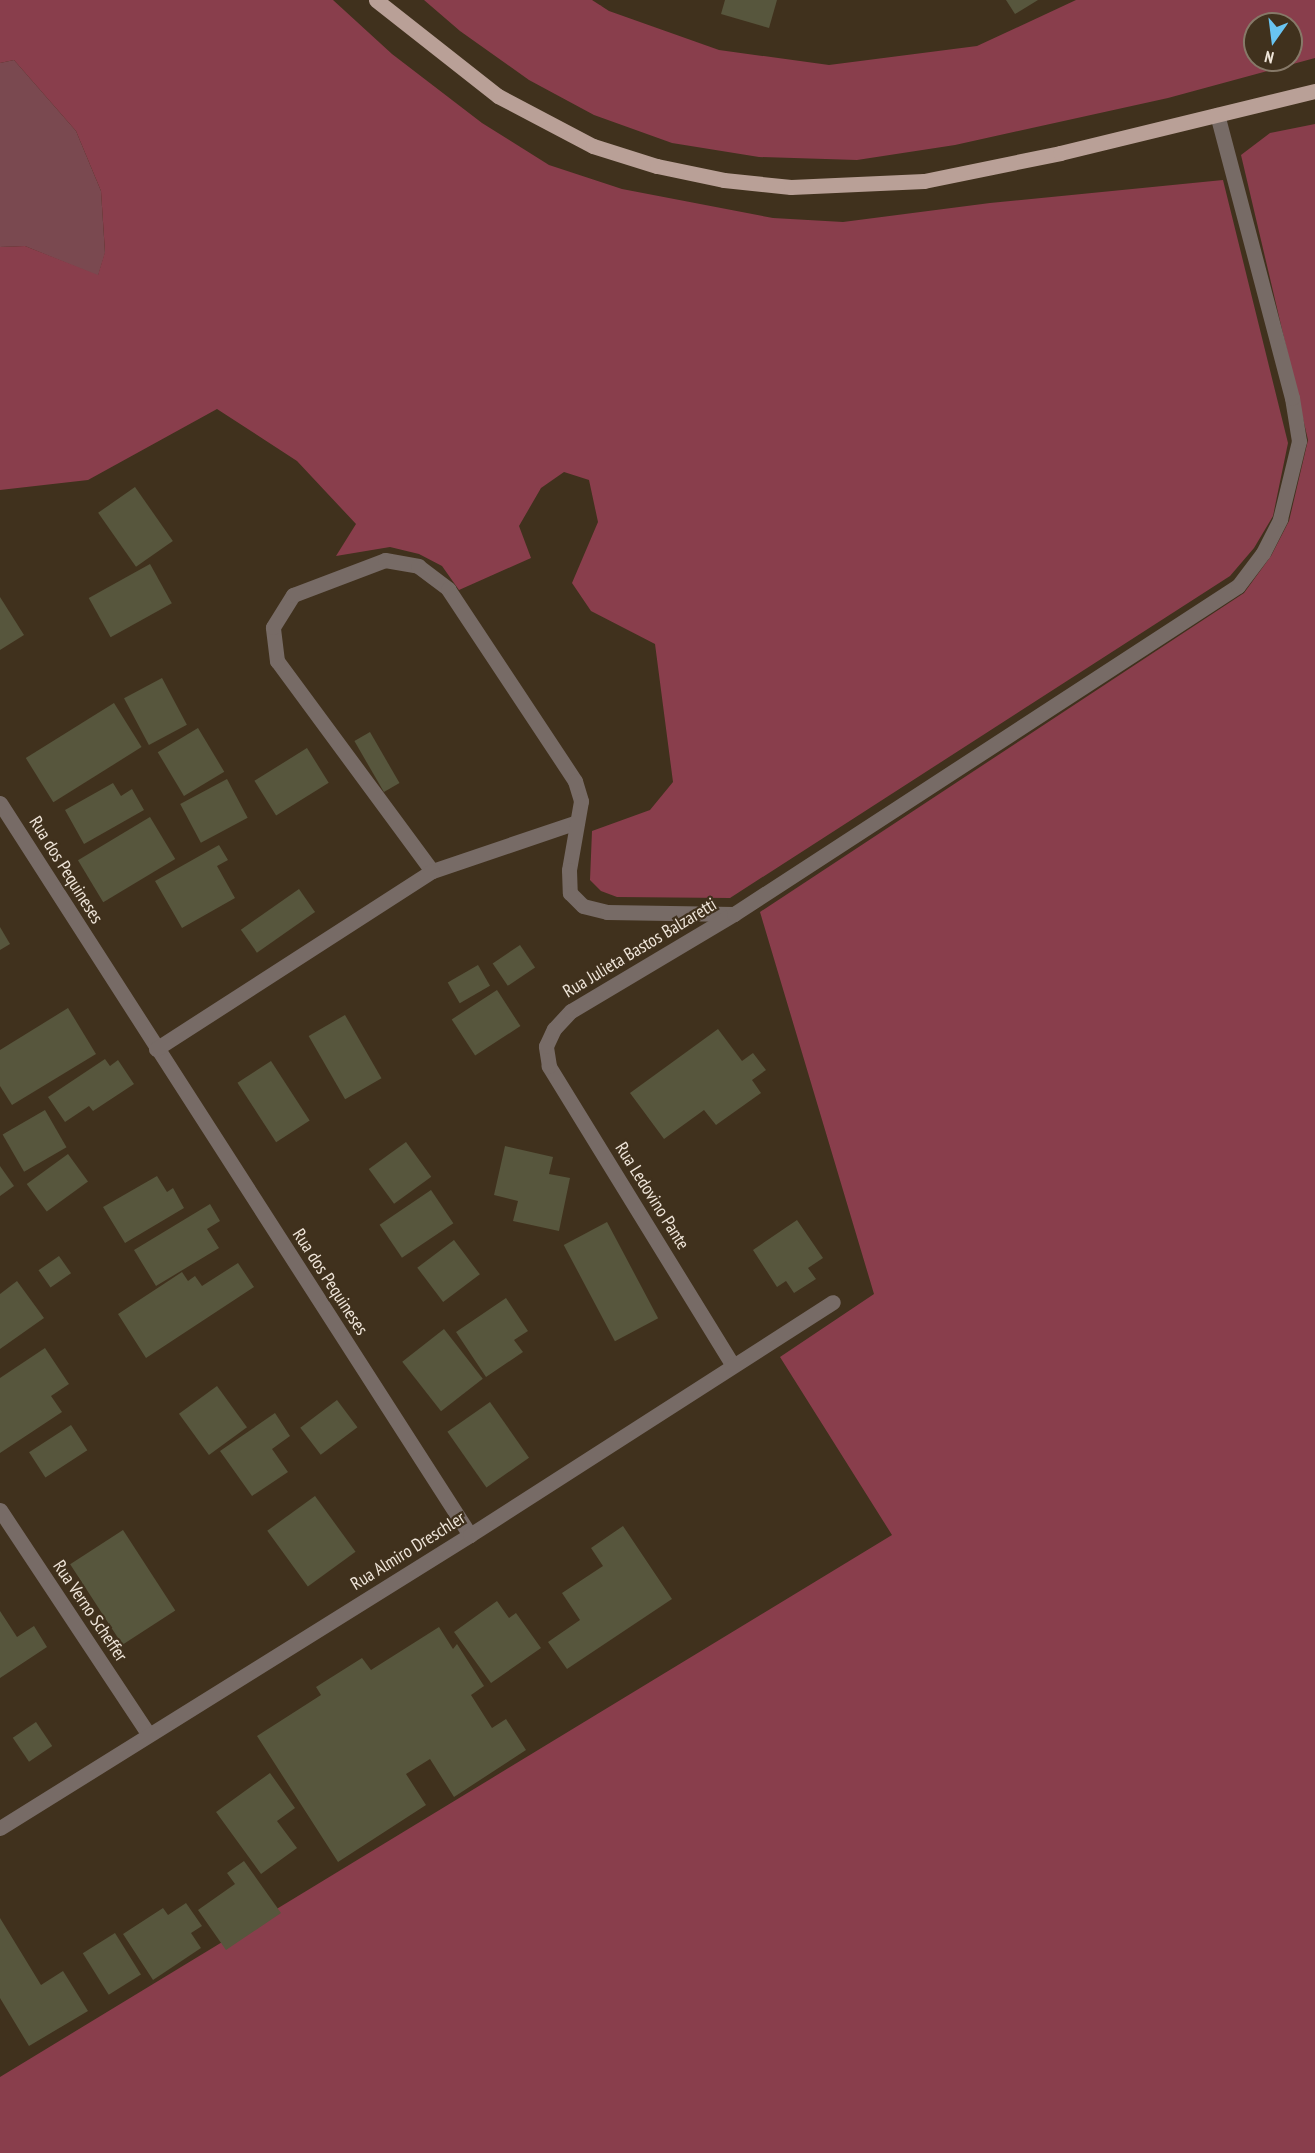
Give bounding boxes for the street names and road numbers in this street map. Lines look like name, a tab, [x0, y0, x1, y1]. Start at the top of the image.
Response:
street label: Rua dos Pequineses	[24, 812, 108, 928]
street label: Rua Julieta Bastos Balzaretti	[559, 894, 721, 1002]
street label: Rua Ledovino Pante	[610, 1138, 694, 1254]
street label: Rua dos Pequineses	[288, 1225, 372, 1339]
street label: Rua Almiro Dreschler	[347, 1507, 469, 1595]
street label: Rua Verno Scheffer	[48, 1556, 132, 1666]

